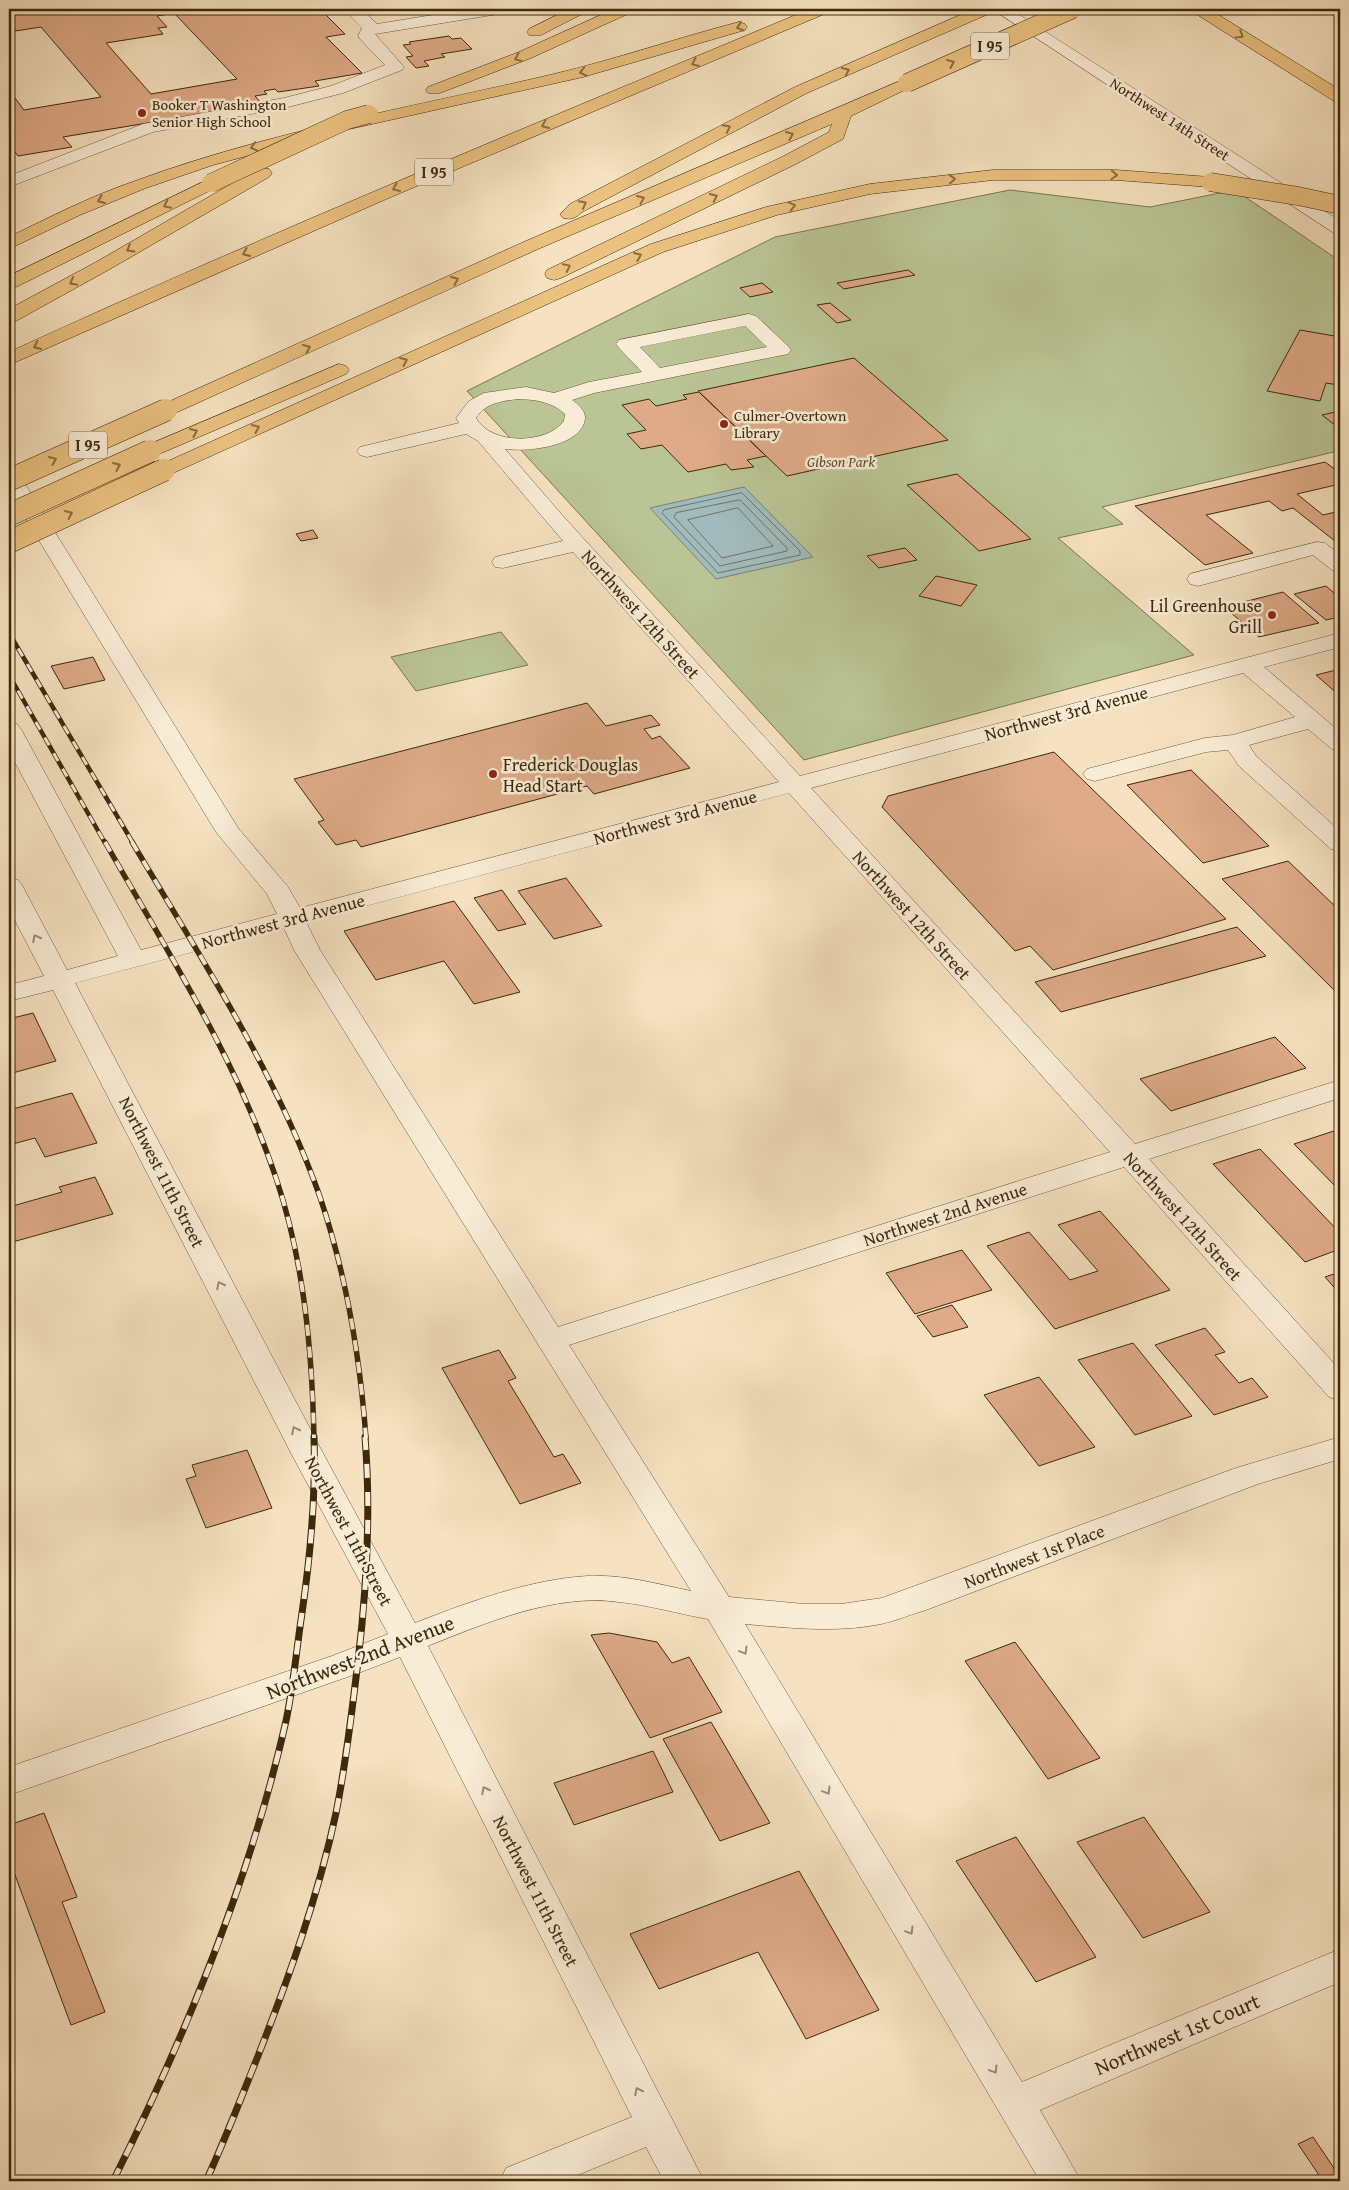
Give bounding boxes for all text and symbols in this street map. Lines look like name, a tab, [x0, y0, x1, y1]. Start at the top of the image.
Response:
one-way arrow	[736, 22, 744, 32]
one-way arrow	[1235, 28, 1244, 38]
road number: I 95	[971, 32, 1009, 59]
one-way arrow	[514, 52, 523, 62]
one-way arrow	[691, 56, 700, 67]
one-way arrow	[946, 58, 955, 69]
one-way arrow	[579, 66, 588, 77]
one-way arrow	[841, 66, 850, 77]
street label: Northwest 14th Street	[1106, 72, 1234, 166]
place label: Booker T Washington Senior High School	[152, 94, 287, 132]
marker: Booker T Washington Senior High School	[136, 107, 148, 119]
one-way arrow	[541, 119, 550, 130]
one-way arrow	[722, 124, 731, 134]
one-way arrow	[785, 131, 794, 142]
one-way arrow	[251, 141, 259, 151]
road number: I 95	[415, 158, 453, 186]
one-way arrow	[1110, 169, 1118, 180]
one-way arrow	[948, 173, 956, 184]
one-way arrow	[392, 182, 401, 193]
one-way arrow	[97, 193, 106, 204]
one-way arrow	[709, 193, 718, 203]
one-way arrow	[636, 194, 645, 205]
one-way arrow	[163, 198, 172, 209]
one-way arrow	[578, 200, 587, 210]
one-way arrow	[787, 201, 795, 211]
one-way arrow	[127, 243, 136, 253]
one-way arrow	[242, 246, 251, 257]
one-way arrow	[633, 252, 641, 262]
one-way arrow	[562, 263, 571, 273]
one-way arrow	[69, 275, 78, 285]
one-way arrow	[450, 276, 459, 287]
one-way arrow	[33, 340, 42, 351]
one-way arrow	[302, 343, 311, 354]
one-way arrow	[399, 357, 408, 368]
place label: Culmer-Overtown Library	[734, 405, 847, 443]
marker: Culmer-Overtown Library	[718, 418, 730, 430]
one-way arrow	[250, 424, 259, 434]
one-way arrow	[190, 427, 198, 437]
road number: I 95	[69, 432, 107, 458]
park label: Gibson Park	[807, 451, 875, 472]
one-way arrow	[48, 456, 57, 467]
one-way arrow	[112, 461, 121, 472]
one-way arrow	[64, 510, 73, 520]
street label: Northwest 12th Street	[575, 543, 707, 685]
place label: Lil Greenhouse Grill	[1150, 592, 1262, 640]
marker: Lil Greenhouse Grill	[1266, 609, 1278, 621]
street label: Northwest 3rd Avenue	[981, 678, 1151, 748]
place label: Frederick Douglas Head Start	[503, 751, 638, 799]
marker: Frederick Douglas Head Start	[487, 768, 499, 780]
street label: Northwest 3rd Avenue	[590, 782, 760, 852]
street label: Northwest 12th Street	[846, 844, 978, 986]
street label: Northwest 3rd Avenue	[198, 886, 368, 956]
one-way arrow	[32, 934, 42, 943]
street label: Northwest 11th Street	[112, 1092, 212, 1253]
street label: Northwest 12th Street	[1117, 1145, 1249, 1287]
street label: Northwest 2nd Avenue	[860, 1175, 1030, 1253]
one-way arrow	[216, 1282, 226, 1291]
one-way arrow	[291, 1426, 301, 1435]
street label: Northwest 11th Street	[298, 1451, 400, 1611]
street label: Northwest 1st Place	[960, 1517, 1108, 1595]
street label: Northwest 2nd Avenue	[261, 1607, 459, 1707]
one-way arrow	[737, 1646, 747, 1655]
one-way arrow	[481, 1786, 491, 1795]
one-way arrow	[821, 1786, 831, 1795]
street label: Northwest 11th Street	[486, 1811, 586, 1972]
one-way arrow	[904, 1925, 914, 1934]
street label: Northwest 1st Court	[1089, 1985, 1265, 2083]
one-way arrow	[987, 2065, 997, 2074]
one-way arrow	[634, 2087, 644, 2096]

